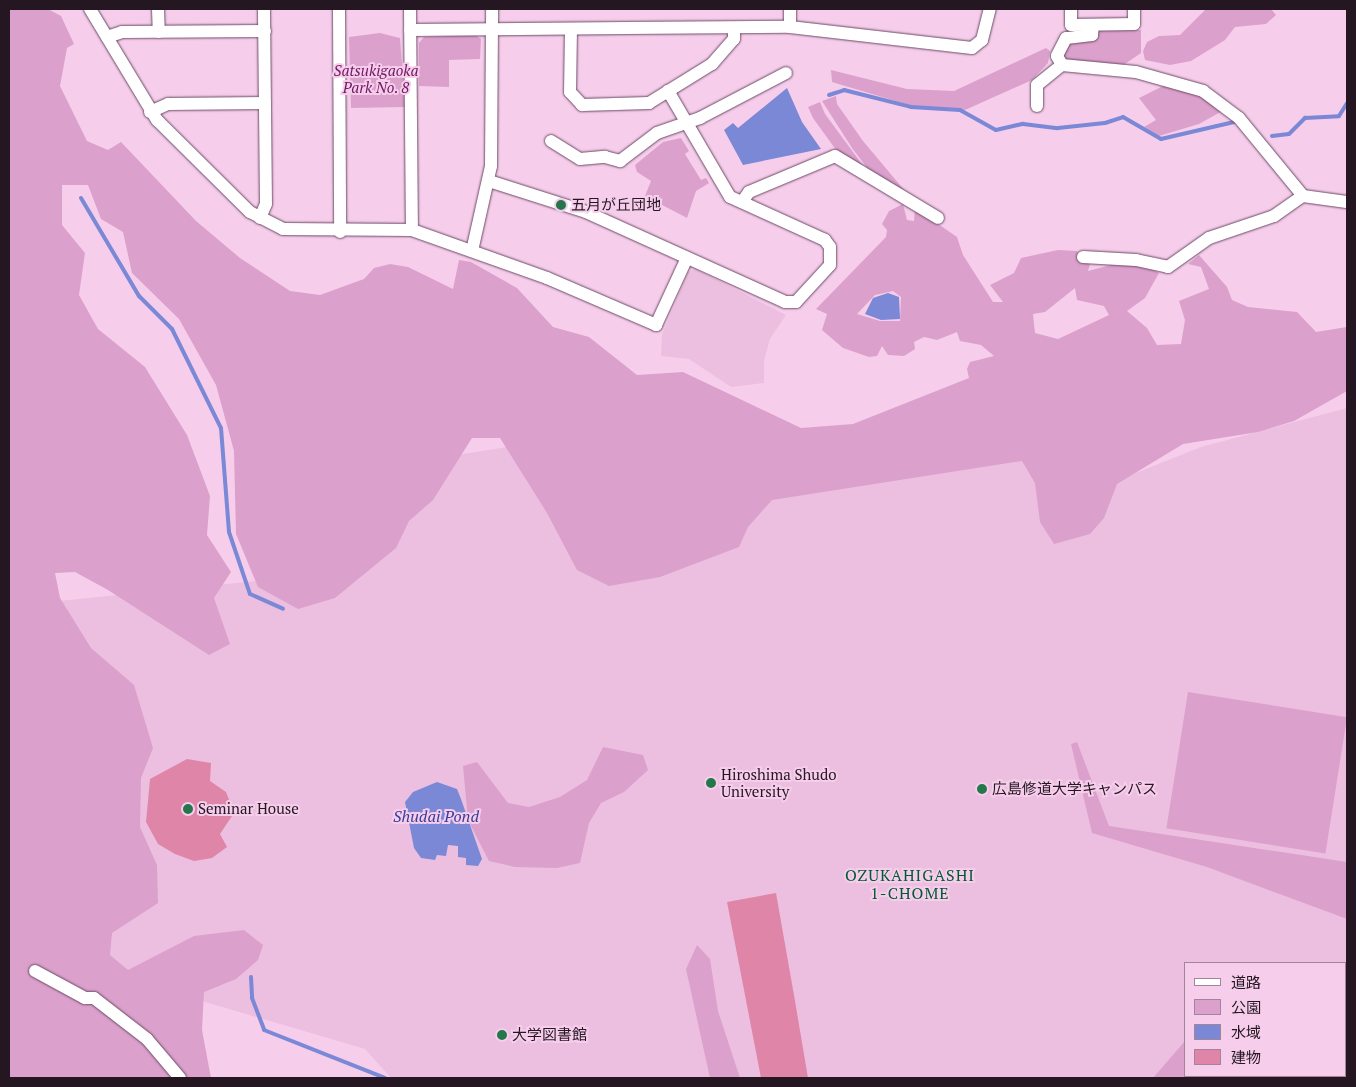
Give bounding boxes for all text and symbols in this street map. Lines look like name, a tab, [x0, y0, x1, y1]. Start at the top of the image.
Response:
park label: Satsukigaoka Park No. 8	[334, 61, 418, 96]
place label: 五月が丘団地	[571, 196, 661, 214]
marker: 五月が丘団地	[555, 199, 567, 211]
place label: Hiroshima Shudo University	[721, 765, 837, 800]
marker: Hiroshima Shudo University	[705, 777, 717, 789]
place label: 広島修道大学キャンパス	[992, 780, 1157, 798]
marker: 広島修道大学キャンパス	[976, 783, 988, 795]
place label: Seminar House	[198, 800, 299, 818]
marker: Seminar House	[182, 803, 194, 815]
water label: Shudai Pond	[393, 806, 479, 826]
district label: OZUKAHIGASHI 1-CHOME	[844, 865, 976, 903]
legend	[1184, 962, 1346, 1077]
text: 道路	[1231, 972, 1261, 992]
text: 公園	[1231, 997, 1261, 1017]
text: 水域	[1231, 1022, 1261, 1042]
place label: 大学図書館	[512, 1026, 587, 1044]
marker: 大学図書館	[496, 1029, 508, 1041]
text: 建物	[1231, 1047, 1261, 1067]

